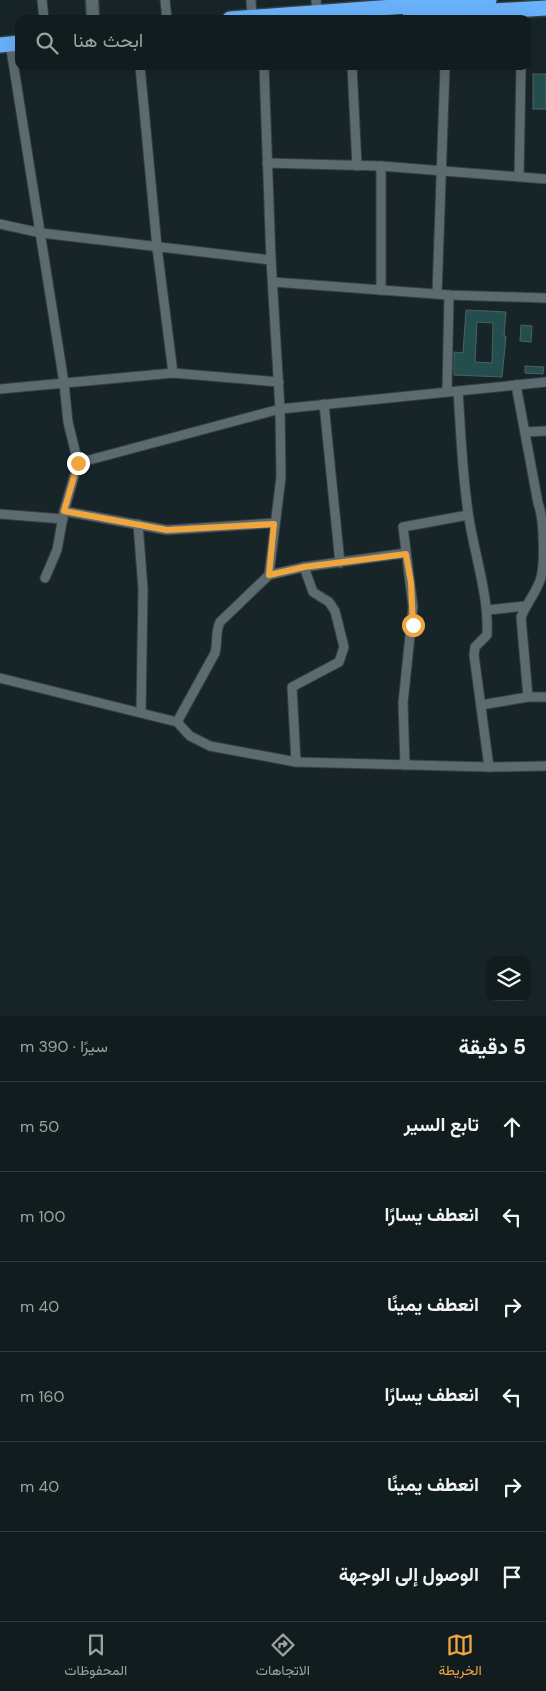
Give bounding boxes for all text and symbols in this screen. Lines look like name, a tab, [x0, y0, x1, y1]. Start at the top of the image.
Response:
search box	[15, 15, 531, 70]
text: ابحث هنا	[73, 28, 143, 53]
icon: search	[33, 29, 61, 57]
route end	[67, 452, 90, 475]
route start	[402, 614, 425, 637]
map controls	[486, 956, 531, 1001]
button: layers	[486, 956, 531, 1001]
text: 5 دقيقة	[458, 1033, 526, 1061]
text: سيرًا · 390 m	[20, 1036, 108, 1057]
text: تابع السير	[404, 1112, 479, 1137]
icon: ahead	[498, 1113, 526, 1141]
text: 50 m	[20, 1116, 59, 1137]
text: انعطف يسارًا	[385, 1202, 479, 1227]
icon: left	[498, 1203, 526, 1231]
text: 100 m	[20, 1206, 65, 1227]
text: انعطف يمينًا	[387, 1292, 479, 1317]
icon: right	[498, 1293, 526, 1321]
text: 40 m	[20, 1296, 59, 1317]
text: انعطف يسارًا	[385, 1382, 479, 1407]
icon: left	[498, 1383, 526, 1411]
text: 160 m	[20, 1386, 65, 1407]
text: انعطف يمينًا	[387, 1472, 479, 1497]
icon: right	[498, 1473, 526, 1501]
text: 40 m	[20, 1476, 59, 1497]
text: الوصول إلى الوجهة	[339, 1562, 479, 1587]
icon: arrive	[498, 1563, 526, 1591]
tab: المحفوظات	[64, 1631, 127, 1683]
tab: الاتجاهات	[256, 1631, 310, 1683]
tab: الخريطة	[438, 1631, 482, 1683]

